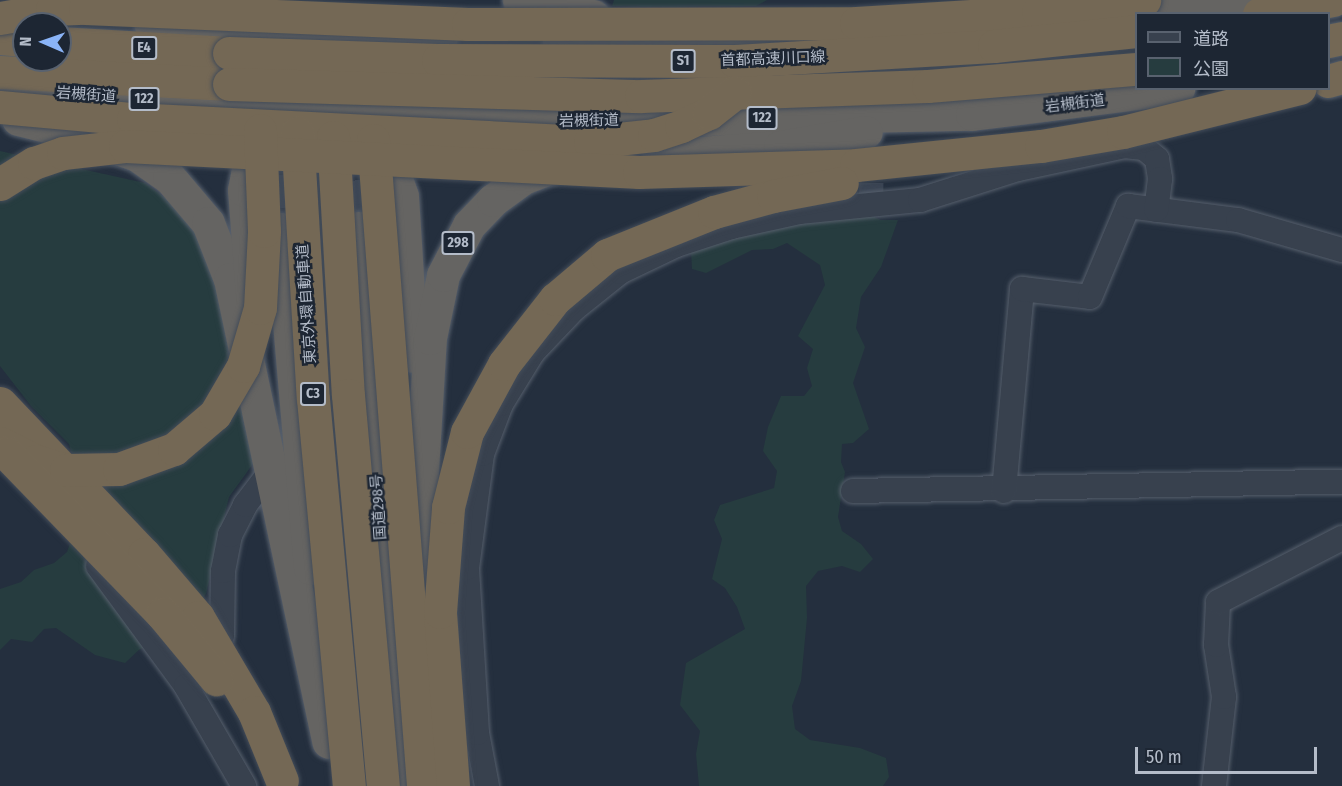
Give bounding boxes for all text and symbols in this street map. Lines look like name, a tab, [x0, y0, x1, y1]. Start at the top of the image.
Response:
north arrow	[12, 12, 72, 72]
legend	[1135, 12, 1330, 90]
text: 道路	[1193, 28, 1229, 50]
text: N	[16, 36, 35, 47]
road number: E4	[130, 37, 158, 59]
street label: 首都高速川口線	[720, 48, 826, 70]
road number: S1	[670, 50, 696, 72]
text: 公園	[1193, 58, 1229, 80]
street label: 岩槻街道	[55, 84, 117, 106]
road number: 122	[128, 88, 160, 110]
street label: 岩槻街道	[1044, 91, 1106, 117]
road number: 122	[746, 107, 778, 129]
street label: 岩槻街道	[559, 111, 619, 131]
road number: 298	[440, 232, 476, 254]
street label: 東京外環自動車道	[294, 244, 320, 364]
road number: C3	[300, 383, 326, 405]
street label: 国道298号	[368, 473, 390, 541]
scale bar	[1138, 735, 1320, 773]
text: 50 m	[1146, 746, 1182, 768]

